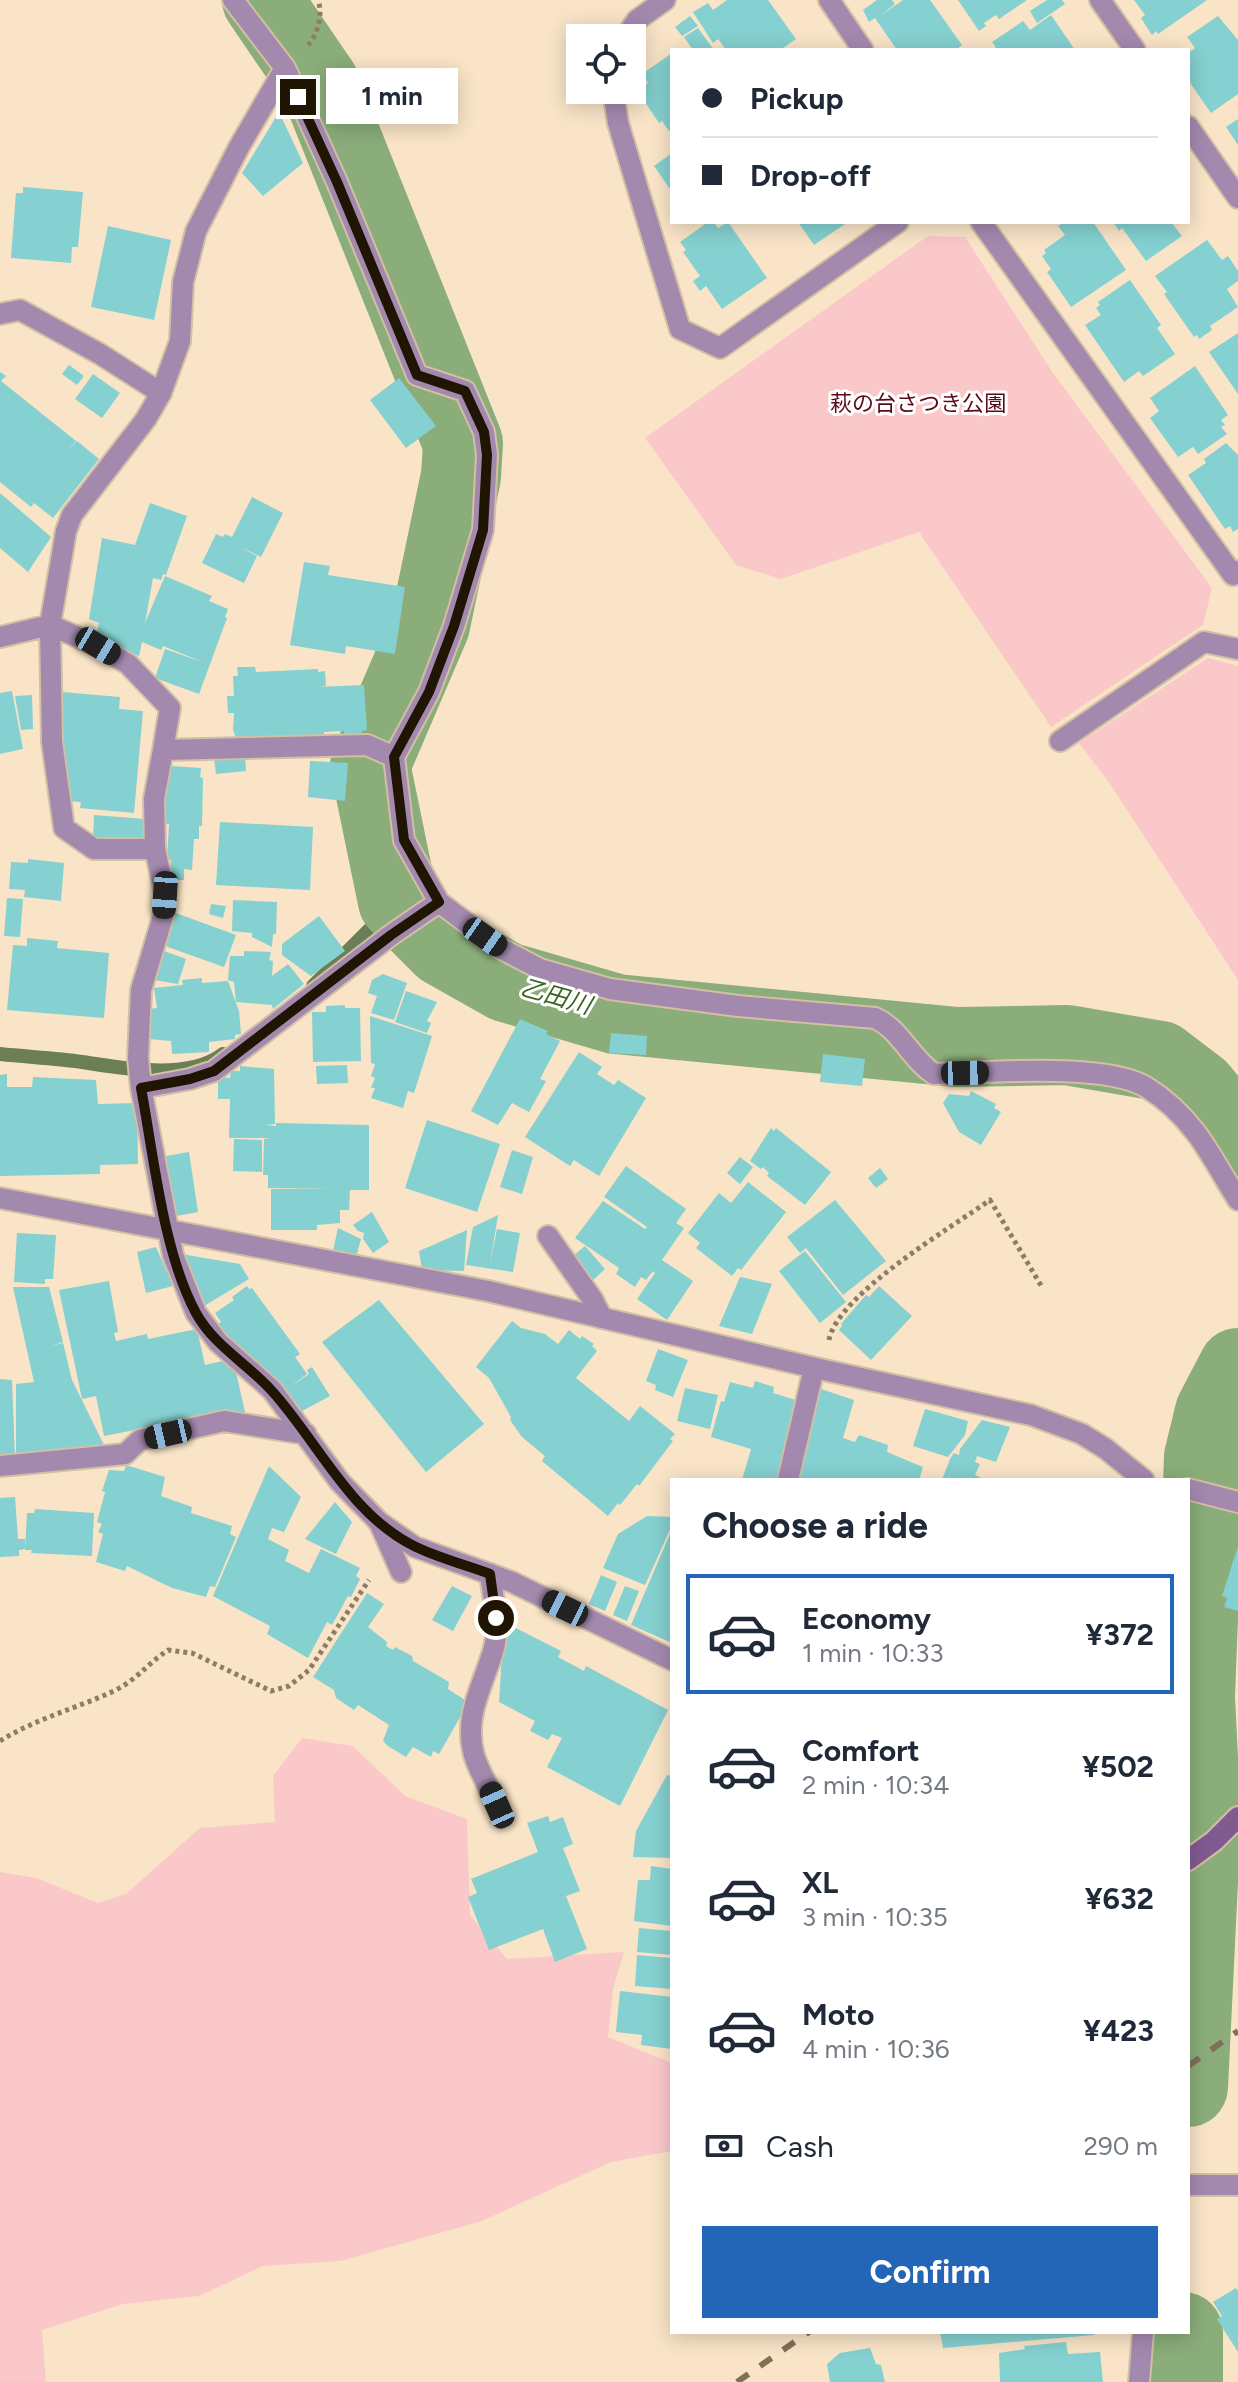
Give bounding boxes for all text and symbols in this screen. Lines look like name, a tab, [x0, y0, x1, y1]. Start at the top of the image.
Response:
map controls	[566, 24, 646, 104]
button: locate	[566, 24, 646, 104]
callout: 1 min	[326, 69, 458, 125]
route end	[280, 79, 316, 115]
text: 1 min	[361, 80, 423, 112]
text: Pickup	[750, 80, 844, 117]
text: Drop-off	[750, 157, 871, 194]
park label: 萩の台さつき公園	[830, 390, 1006, 417]
car	[71, 623, 125, 669]
car	[151, 870, 179, 920]
car	[458, 913, 512, 961]
water label: 乙田川	[517, 972, 597, 1021]
car	[941, 1061, 989, 1085]
car	[142, 1417, 194, 1451]
text: Choose a ride	[702, 1504, 928, 1547]
car	[538, 1587, 592, 1629]
icon: car	[706, 1598, 778, 1670]
route start	[478, 1600, 514, 1636]
text: Economy	[802, 1600, 931, 1637]
text: ¥372	[1085, 1616, 1154, 1653]
text: 1 min · 10:33	[802, 1637, 944, 1669]
icon: car	[706, 1730, 778, 1802]
text: Comfort	[802, 1732, 920, 1769]
text: ¥502	[1082, 1748, 1154, 1785]
text: 2 min · 10:34	[802, 1769, 949, 1801]
car	[476, 1778, 518, 1832]
icon: car	[706, 1862, 778, 1934]
text: XL	[802, 1864, 838, 1901]
text: ¥632	[1085, 1880, 1154, 1917]
text: 3 min · 10:35	[802, 1901, 948, 1933]
icon: car	[706, 1994, 778, 2066]
text: Moto	[802, 1996, 874, 2033]
text: ¥423	[1083, 2012, 1154, 2049]
text: 4 min · 10:36	[802, 2033, 950, 2065]
icon: cash	[702, 2124, 746, 2168]
text: Cash	[766, 2128, 834, 2165]
text: 290 m	[1084, 2130, 1158, 2162]
button: Confirm	[702, 2226, 1158, 2318]

